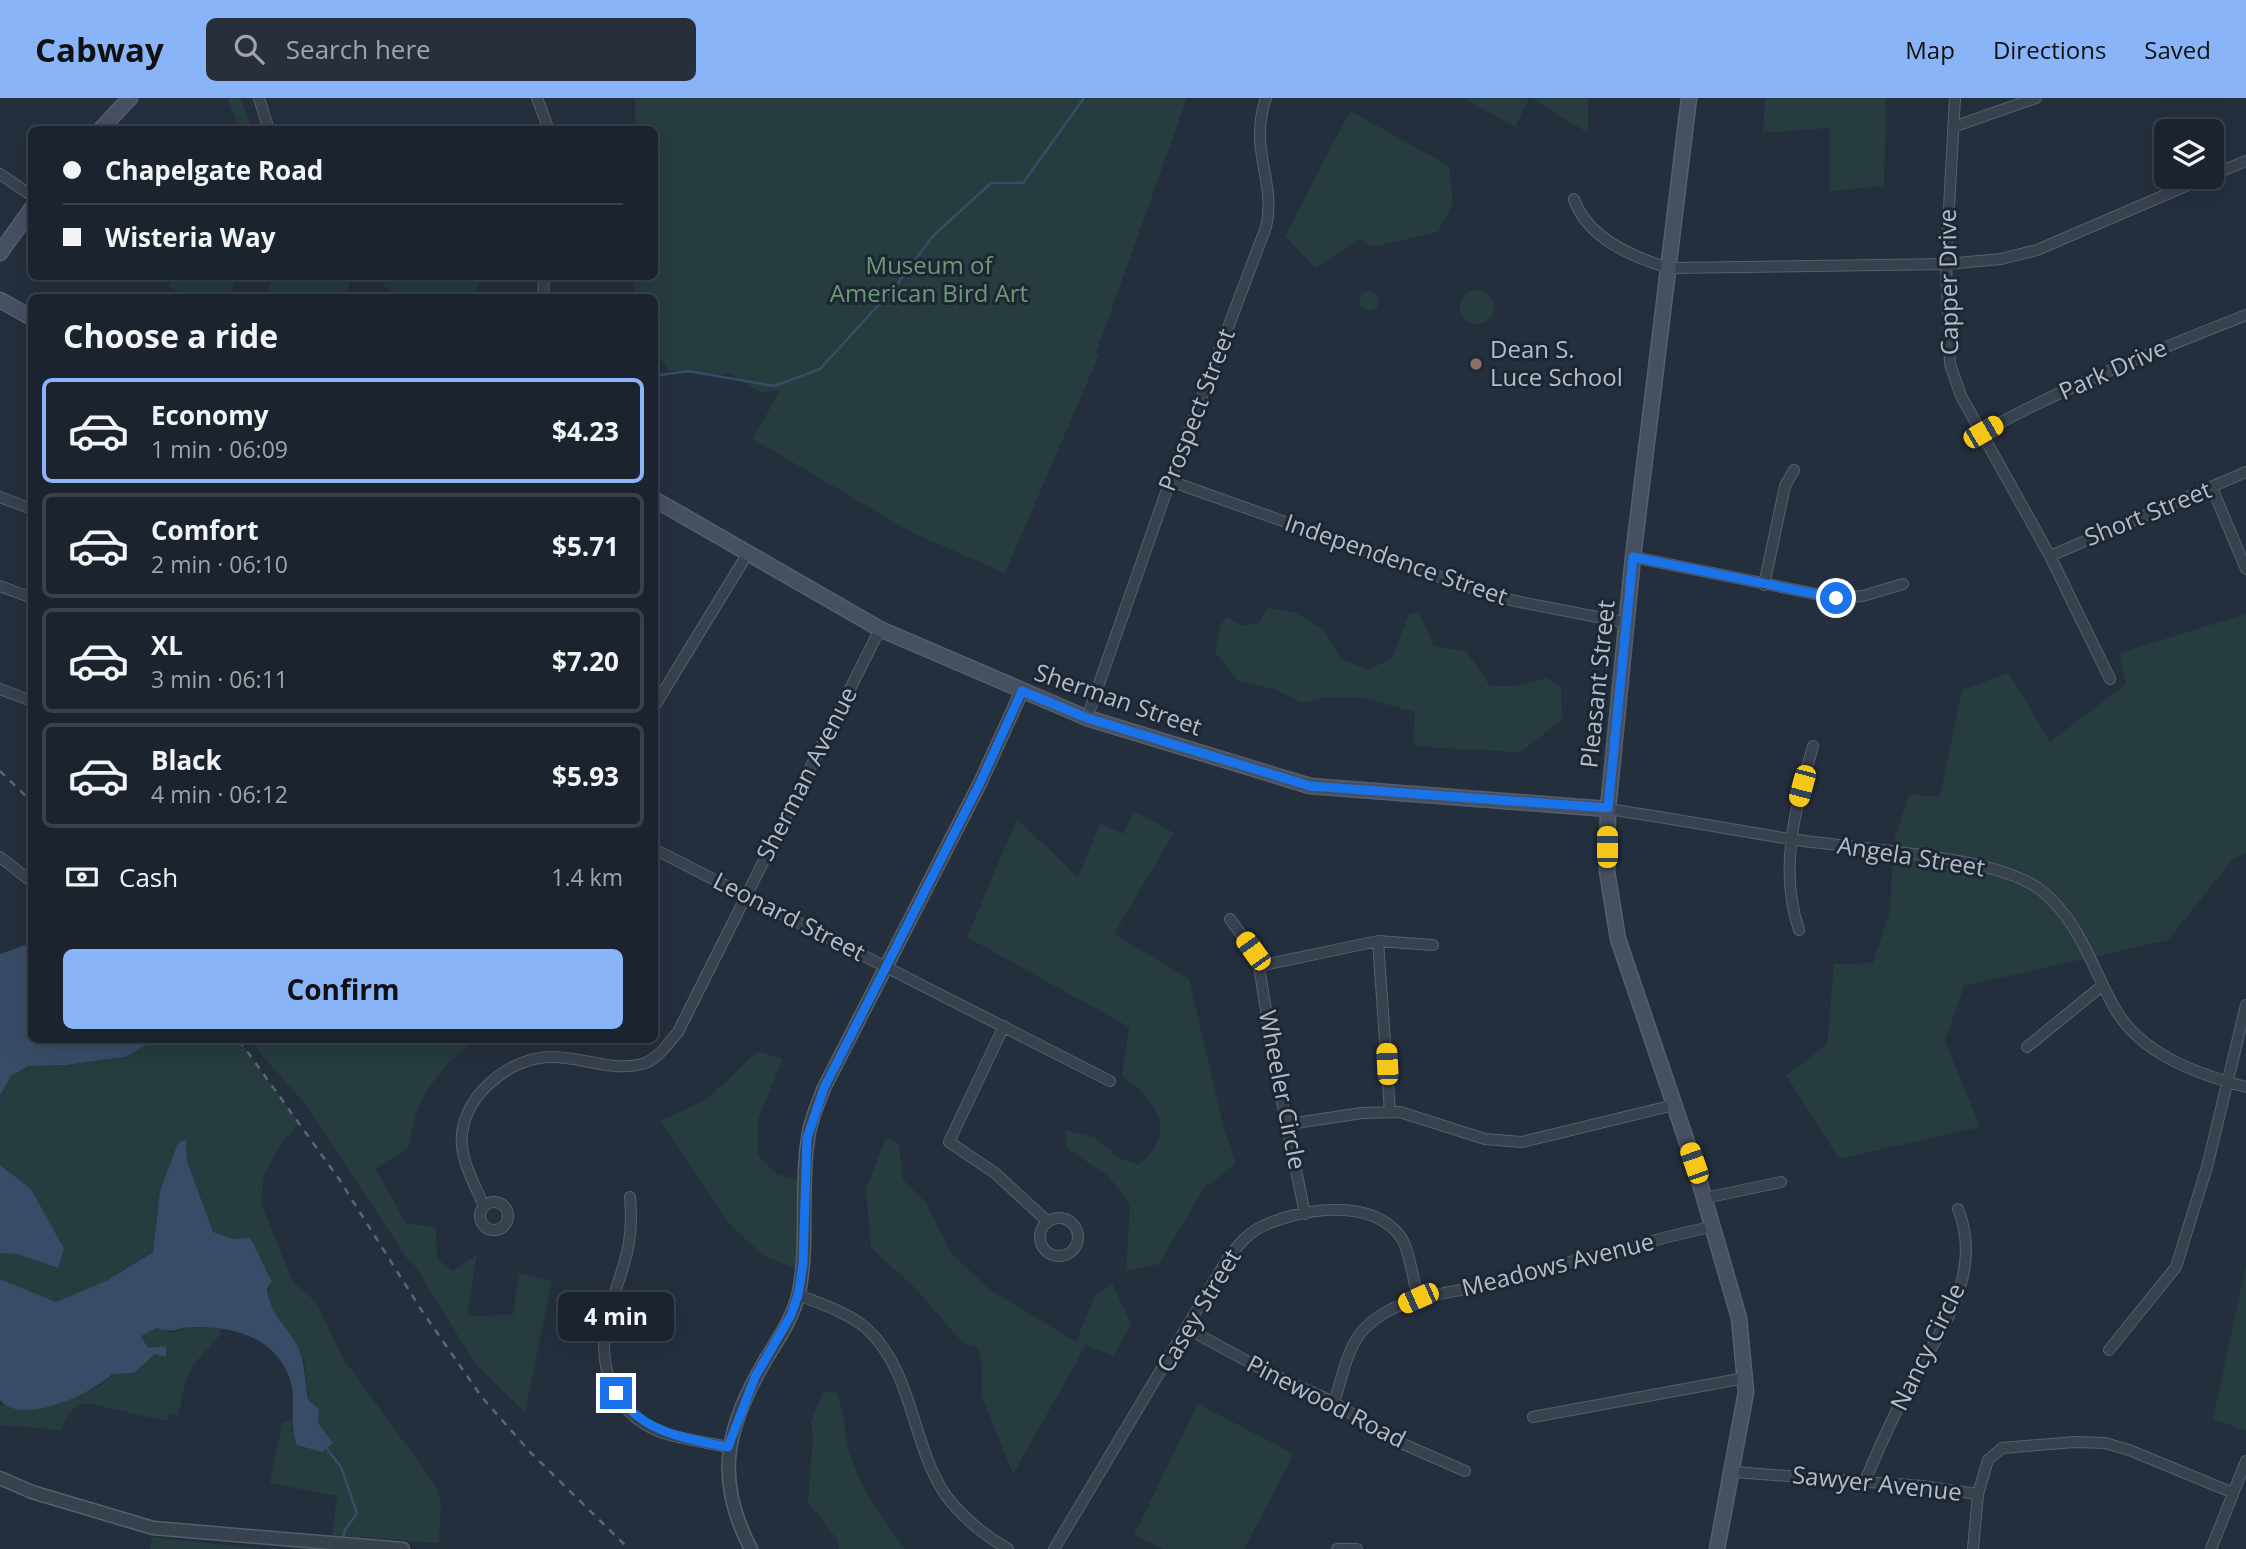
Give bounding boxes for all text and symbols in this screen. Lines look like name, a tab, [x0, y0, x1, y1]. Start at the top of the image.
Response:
search box	[206, 18, 696, 81]
text: Cabway	[35, 27, 164, 72]
icon: search	[230, 30, 268, 68]
text: Search here	[286, 31, 431, 67]
text: Map	[1905, 33, 1955, 66]
text: Directions	[1993, 33, 2106, 66]
text: Saved	[2144, 33, 2211, 66]
map controls	[2154, 119, 2224, 189]
button: layers	[2154, 119, 2224, 189]
text: Chapelgate Road	[105, 152, 323, 188]
street label: Capper Drive	[1930, 209, 1965, 355]
text: Wisteria Way	[105, 219, 275, 255]
park label: Museum of American Bird Art	[830, 248, 1028, 309]
text: Choose a ride	[63, 314, 278, 357]
street label: Prospect Street	[1149, 323, 1242, 495]
street label: Park Drive	[2053, 330, 2172, 407]
place label: Dean S. Luce School	[1490, 332, 1623, 393]
marker: Dean S. Luce School	[1468, 356, 1484, 372]
text: Economy	[151, 397, 269, 433]
icon: car	[67, 399, 130, 462]
car	[1960, 412, 2007, 452]
text: $4.23	[552, 413, 619, 449]
text: 1 min · 06:09	[151, 433, 288, 465]
street label: Short Street	[2079, 472, 2216, 553]
street label: Independence Street	[1281, 505, 1512, 612]
text: Comfort	[151, 512, 258, 548]
icon: car	[67, 514, 130, 577]
text: $5.71	[552, 528, 619, 564]
text: 2 min · 06:10	[151, 548, 288, 580]
route start	[1820, 582, 1852, 614]
street label: Pleasant Street	[1571, 598, 1622, 769]
text: XL	[151, 627, 183, 663]
icon: car	[67, 629, 130, 692]
text: $7.20	[552, 643, 619, 679]
street label: Sherman Street	[1031, 655, 1206, 743]
text: 3 min · 06:11	[151, 663, 288, 695]
street label: Sherman Avenue	[748, 681, 864, 866]
text: Black	[151, 742, 222, 778]
icon: car	[67, 744, 130, 807]
text: $5.93	[552, 758, 619, 794]
car	[1787, 763, 1818, 809]
text: 4 min · 06:12	[151, 778, 288, 810]
car	[1597, 826, 1618, 868]
street label: Angela Street	[1835, 828, 1987, 883]
icon: cash	[63, 858, 101, 896]
text: Cash	[119, 859, 178, 895]
text: 1.4 km	[551, 861, 623, 893]
street label: Leonard Street	[708, 863, 871, 968]
car	[1233, 928, 1274, 974]
button: Confirm	[63, 949, 623, 1029]
street label: Wheeler Circle	[1252, 1007, 1315, 1172]
car	[1376, 1042, 1399, 1086]
car	[1678, 1140, 1711, 1186]
street label: Meadows Avenue	[1458, 1224, 1657, 1303]
street label: Casey Street	[1148, 1242, 1248, 1378]
street label: Nancy Circle	[1882, 1277, 1972, 1416]
car	[1395, 1280, 1442, 1316]
callout: 4 min	[558, 1292, 674, 1340]
text: 4 min	[584, 1300, 648, 1332]
street label: Pinewood Road	[1242, 1346, 1412, 1455]
route end	[600, 1377, 632, 1409]
street label: Sawyer Avenue	[1791, 1457, 1964, 1508]

